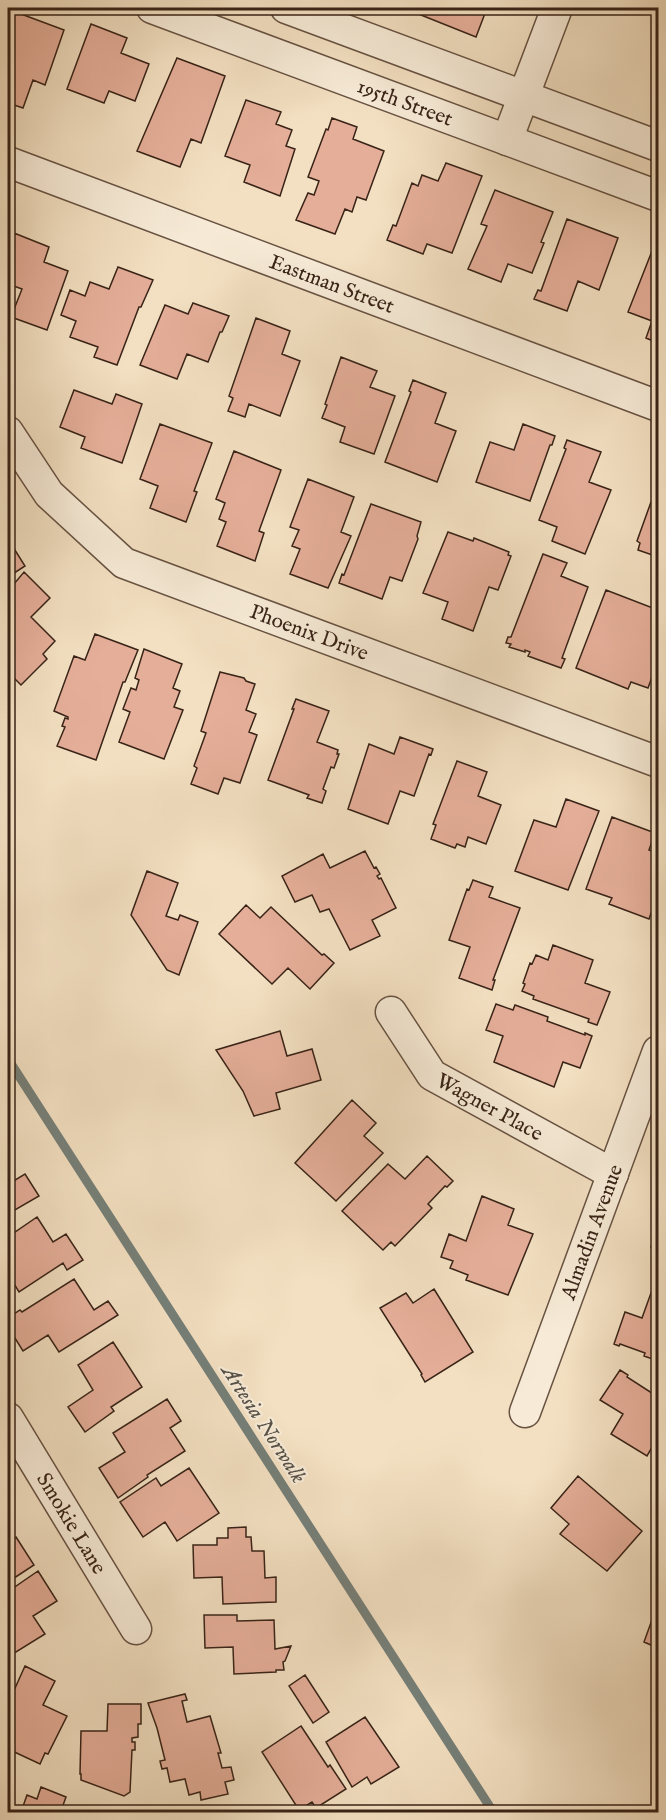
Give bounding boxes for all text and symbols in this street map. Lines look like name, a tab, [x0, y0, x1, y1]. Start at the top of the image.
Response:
street label: 195th Street	[353, 73, 456, 133]
street label: Eastman Street	[265, 249, 398, 321]
street label: Phoenix Drive	[246, 599, 372, 668]
street label: Wagner Place	[431, 1068, 548, 1148]
street label: Almadin Avenue	[555, 1161, 630, 1305]
water label: Artesia Norwalk	[213, 1358, 312, 1489]
street label: Smokie Lane	[29, 1468, 112, 1580]

